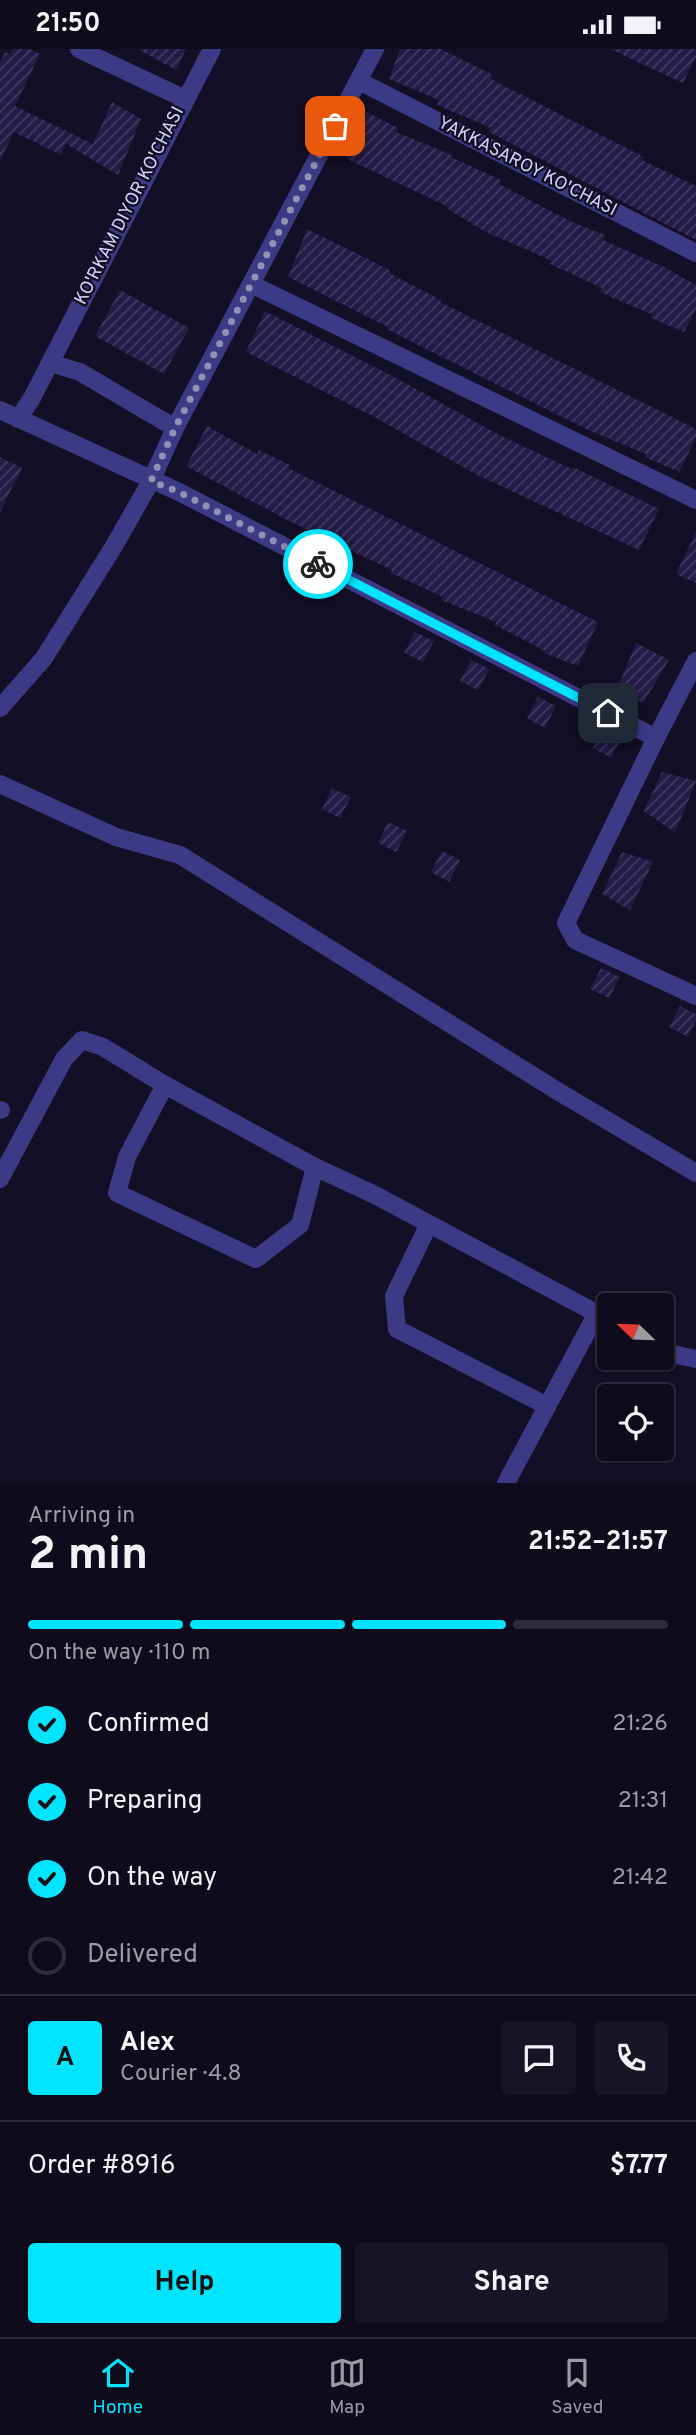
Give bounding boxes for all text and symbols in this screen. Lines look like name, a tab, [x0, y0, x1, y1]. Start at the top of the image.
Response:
text: 21:50	[35, 8, 101, 41]
pin	[305, 96, 365, 156]
street label: KO'RKAM DIYOR KO'CHASI	[70, 103, 190, 309]
icon: bag	[316, 107, 354, 145]
street label: YAKKASAROY KO'CHASI	[433, 112, 621, 222]
courier	[283, 529, 353, 599]
icon: bike	[299, 545, 337, 583]
pin	[578, 683, 638, 743]
icon: home	[589, 694, 627, 732]
north arrow	[597, 1293, 674, 1370]
map controls	[597, 1293, 674, 1461]
button: locate	[597, 1384, 674, 1461]
text: Arriving in	[28, 1502, 135, 1531]
text: 21:52–21:57	[528, 1526, 668, 1559]
text: 2 min	[28, 1527, 148, 1586]
text: On the way · 110 m	[28, 1639, 211, 1668]
icon: check	[28, 1706, 66, 1744]
text: Confirmed	[87, 1708, 210, 1741]
text: 21:26	[612, 1710, 668, 1739]
icon: check	[28, 1783, 66, 1821]
text: Preparing	[87, 1785, 202, 1818]
text: 21:31	[618, 1787, 668, 1816]
icon: check	[28, 1860, 66, 1898]
text: On the way	[87, 1862, 217, 1895]
text: 21:42	[612, 1864, 668, 1893]
text: Delivered	[87, 1939, 198, 1972]
button: chat	[502, 2021, 576, 2095]
button: phone	[594, 2021, 668, 2095]
text: Alex	[120, 2027, 175, 2060]
text: A	[56, 2042, 74, 2075]
text: Courier · 4.8	[120, 2060, 241, 2089]
text: Order #8916	[28, 2150, 176, 2183]
text: $7.77	[610, 2150, 668, 2183]
button: Help	[28, 2243, 341, 2323]
button: Share	[355, 2243, 668, 2323]
tab: Home	[93, 2354, 143, 2420]
tab: Map	[328, 2354, 366, 2420]
tab: Saved	[551, 2354, 603, 2420]

